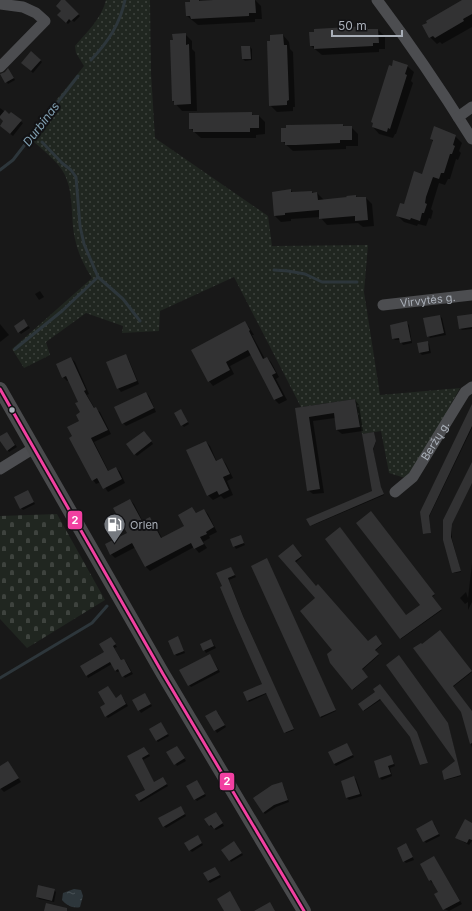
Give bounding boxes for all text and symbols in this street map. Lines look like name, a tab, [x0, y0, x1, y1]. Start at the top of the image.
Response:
scale bar	[332, 12, 402, 38]
text: 50 m	[338, 18, 367, 33]
water label: Durbinas	[20, 99, 62, 149]
street label: Virvytės g.	[399, 290, 456, 310]
unlabelled marker	[7, 405, 17, 415]
street label: Beržų g.	[418, 419, 453, 463]
line badge: 2	[67, 510, 83, 530]
fuel station icon: Orlen	[102, 512, 128, 545]
text: 2	[72, 513, 79, 527]
place label: Orlen	[130, 518, 158, 532]
line badge: 2	[219, 772, 235, 791]
text: 2	[224, 774, 231, 788]

